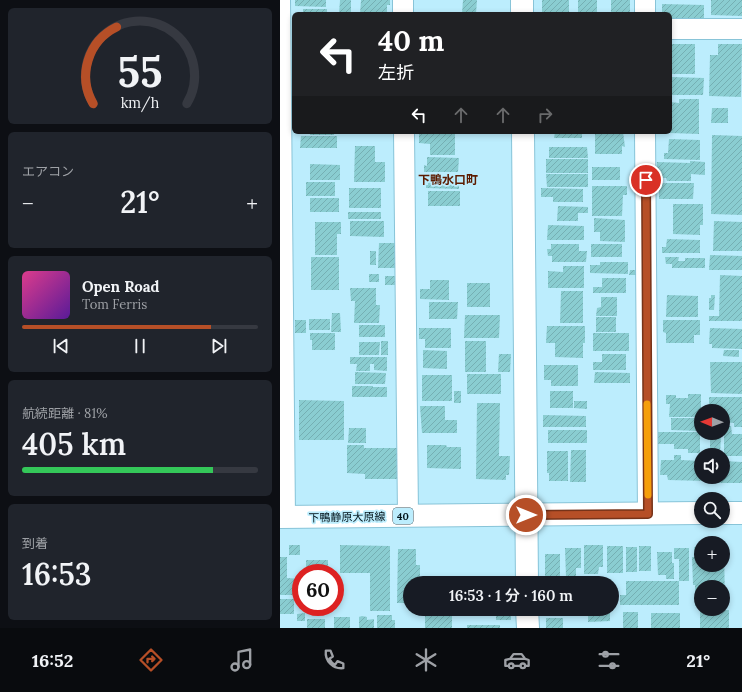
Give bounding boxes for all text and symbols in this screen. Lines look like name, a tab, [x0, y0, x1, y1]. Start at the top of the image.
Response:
text: 40 m	[378, 23, 444, 59]
icon: left	[312, 28, 364, 80]
text: 55	[118, 45, 162, 98]
text: 左折	[378, 61, 414, 84]
text: km/h	[121, 94, 160, 113]
icon: left	[408, 104, 430, 126]
icon: ahead	[450, 104, 472, 126]
icon: ahead	[492, 104, 514, 126]
icon: right	[534, 104, 556, 126]
text: エアコン	[22, 163, 74, 180]
pin	[629, 163, 663, 197]
icon: arrive	[635, 169, 657, 191]
district label: 下鴨水口町	[418, 172, 478, 187]
text: 21°	[120, 183, 160, 221]
text: −	[22, 189, 34, 217]
text: +	[246, 189, 258, 217]
text: Open Road	[82, 277, 160, 296]
text: Tom Ferris	[82, 296, 147, 313]
icon: previous	[50, 335, 72, 357]
icon: pause	[129, 335, 151, 357]
icon: next	[208, 335, 230, 357]
north arrow	[694, 404, 730, 440]
map controls	[694, 404, 730, 616]
text: 航続距離 · 81%	[22, 405, 107, 422]
text: 405 km	[22, 425, 126, 463]
button: sound	[694, 448, 730, 484]
button: search	[694, 492, 730, 528]
position arrow	[505, 494, 547, 536]
road number: 40	[393, 508, 413, 524]
street label: 下鴨静原大原線	[308, 509, 386, 525]
text: 到着	[22, 535, 48, 552]
button: +	[694, 536, 730, 572]
text: 16:53	[22, 555, 92, 593]
speed limit sign: 60	[292, 564, 344, 616]
button: −	[694, 580, 730, 616]
text: 16:53 · 1 分 · 160 m	[449, 586, 573, 605]
icon: directions	[137, 646, 165, 674]
icon: music	[228, 646, 256, 674]
icon: phone	[320, 646, 348, 674]
icon: climate	[412, 646, 440, 674]
icon: car	[503, 646, 531, 674]
icon: filters	[595, 646, 623, 674]
text: 16:52	[32, 649, 73, 672]
text: 21°	[686, 649, 710, 672]

